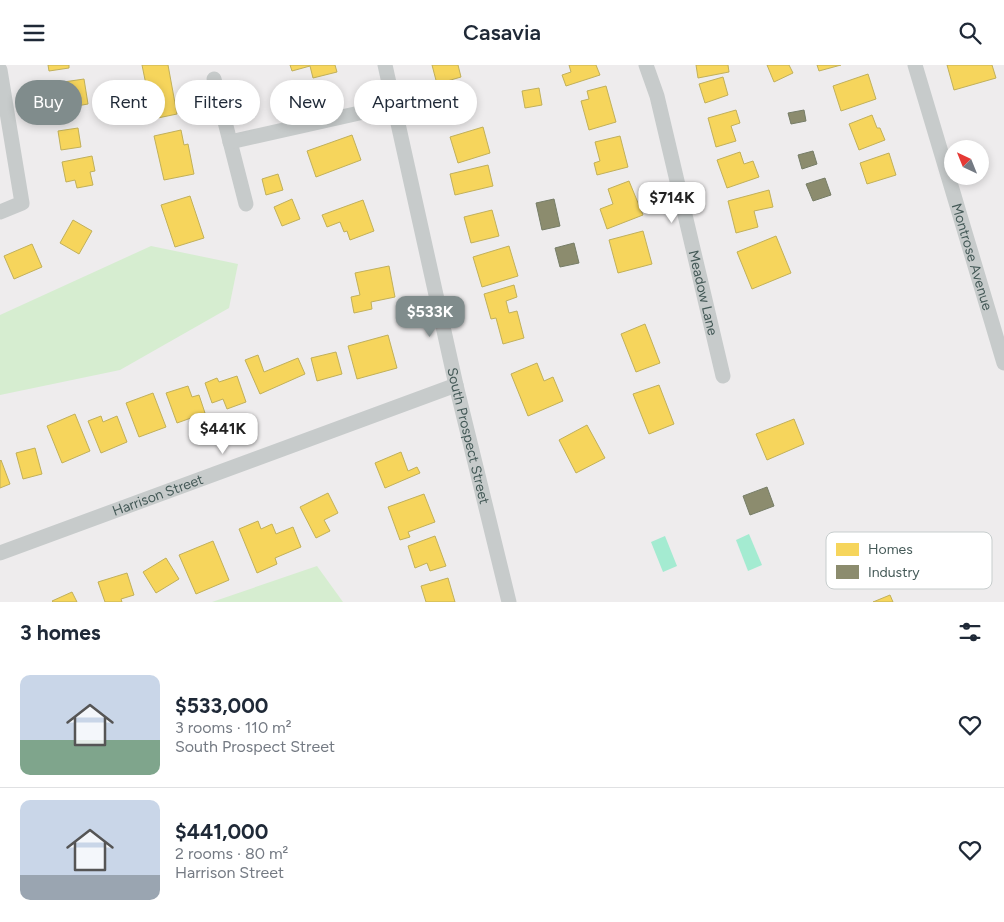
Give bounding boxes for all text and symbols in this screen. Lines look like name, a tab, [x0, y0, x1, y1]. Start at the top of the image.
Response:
icon: menu	[20, 19, 48, 47]
text: Casavia	[463, 19, 541, 46]
icon: search	[956, 19, 984, 47]
chip: Buy	[15, 80, 82, 125]
chip: Rent	[92, 80, 165, 125]
chip: Filters	[175, 80, 260, 125]
chip: New	[270, 80, 344, 125]
chip: Apartment	[354, 80, 477, 125]
north arrow	[944, 140, 989, 185]
map controls	[944, 140, 989, 185]
pin: $714K	[637, 181, 707, 224]
text: $714K	[649, 188, 695, 207]
street label: Montrose Avenue	[948, 201, 996, 313]
street label: Meadow Lane	[685, 248, 721, 338]
pin: $533K	[395, 295, 465, 338]
text: $533K	[407, 302, 453, 321]
street label: South Prospect Street	[443, 366, 493, 506]
pin: $441K	[188, 413, 258, 455]
text: $441K	[200, 419, 246, 438]
street label: Harrison Street	[110, 471, 206, 520]
legend	[826, 532, 992, 589]
text: Homes	[868, 541, 913, 558]
text: Industry	[868, 564, 920, 581]
icon: filters	[956, 618, 984, 646]
text: 3 homes	[20, 620, 101, 645]
text: $533,000	[175, 693, 268, 718]
icon: home	[60, 695, 120, 755]
icon: heart	[956, 711, 984, 739]
text: 3 rooms · 110 m²	[175, 718, 291, 737]
text: South Prospect Street	[175, 737, 335, 756]
text: $441,000	[175, 819, 268, 844]
icon: home	[60, 820, 120, 880]
icon: heart	[956, 836, 984, 864]
text: 2 rooms · 80 m²	[175, 844, 288, 863]
text: Harrison Street	[175, 863, 284, 882]

